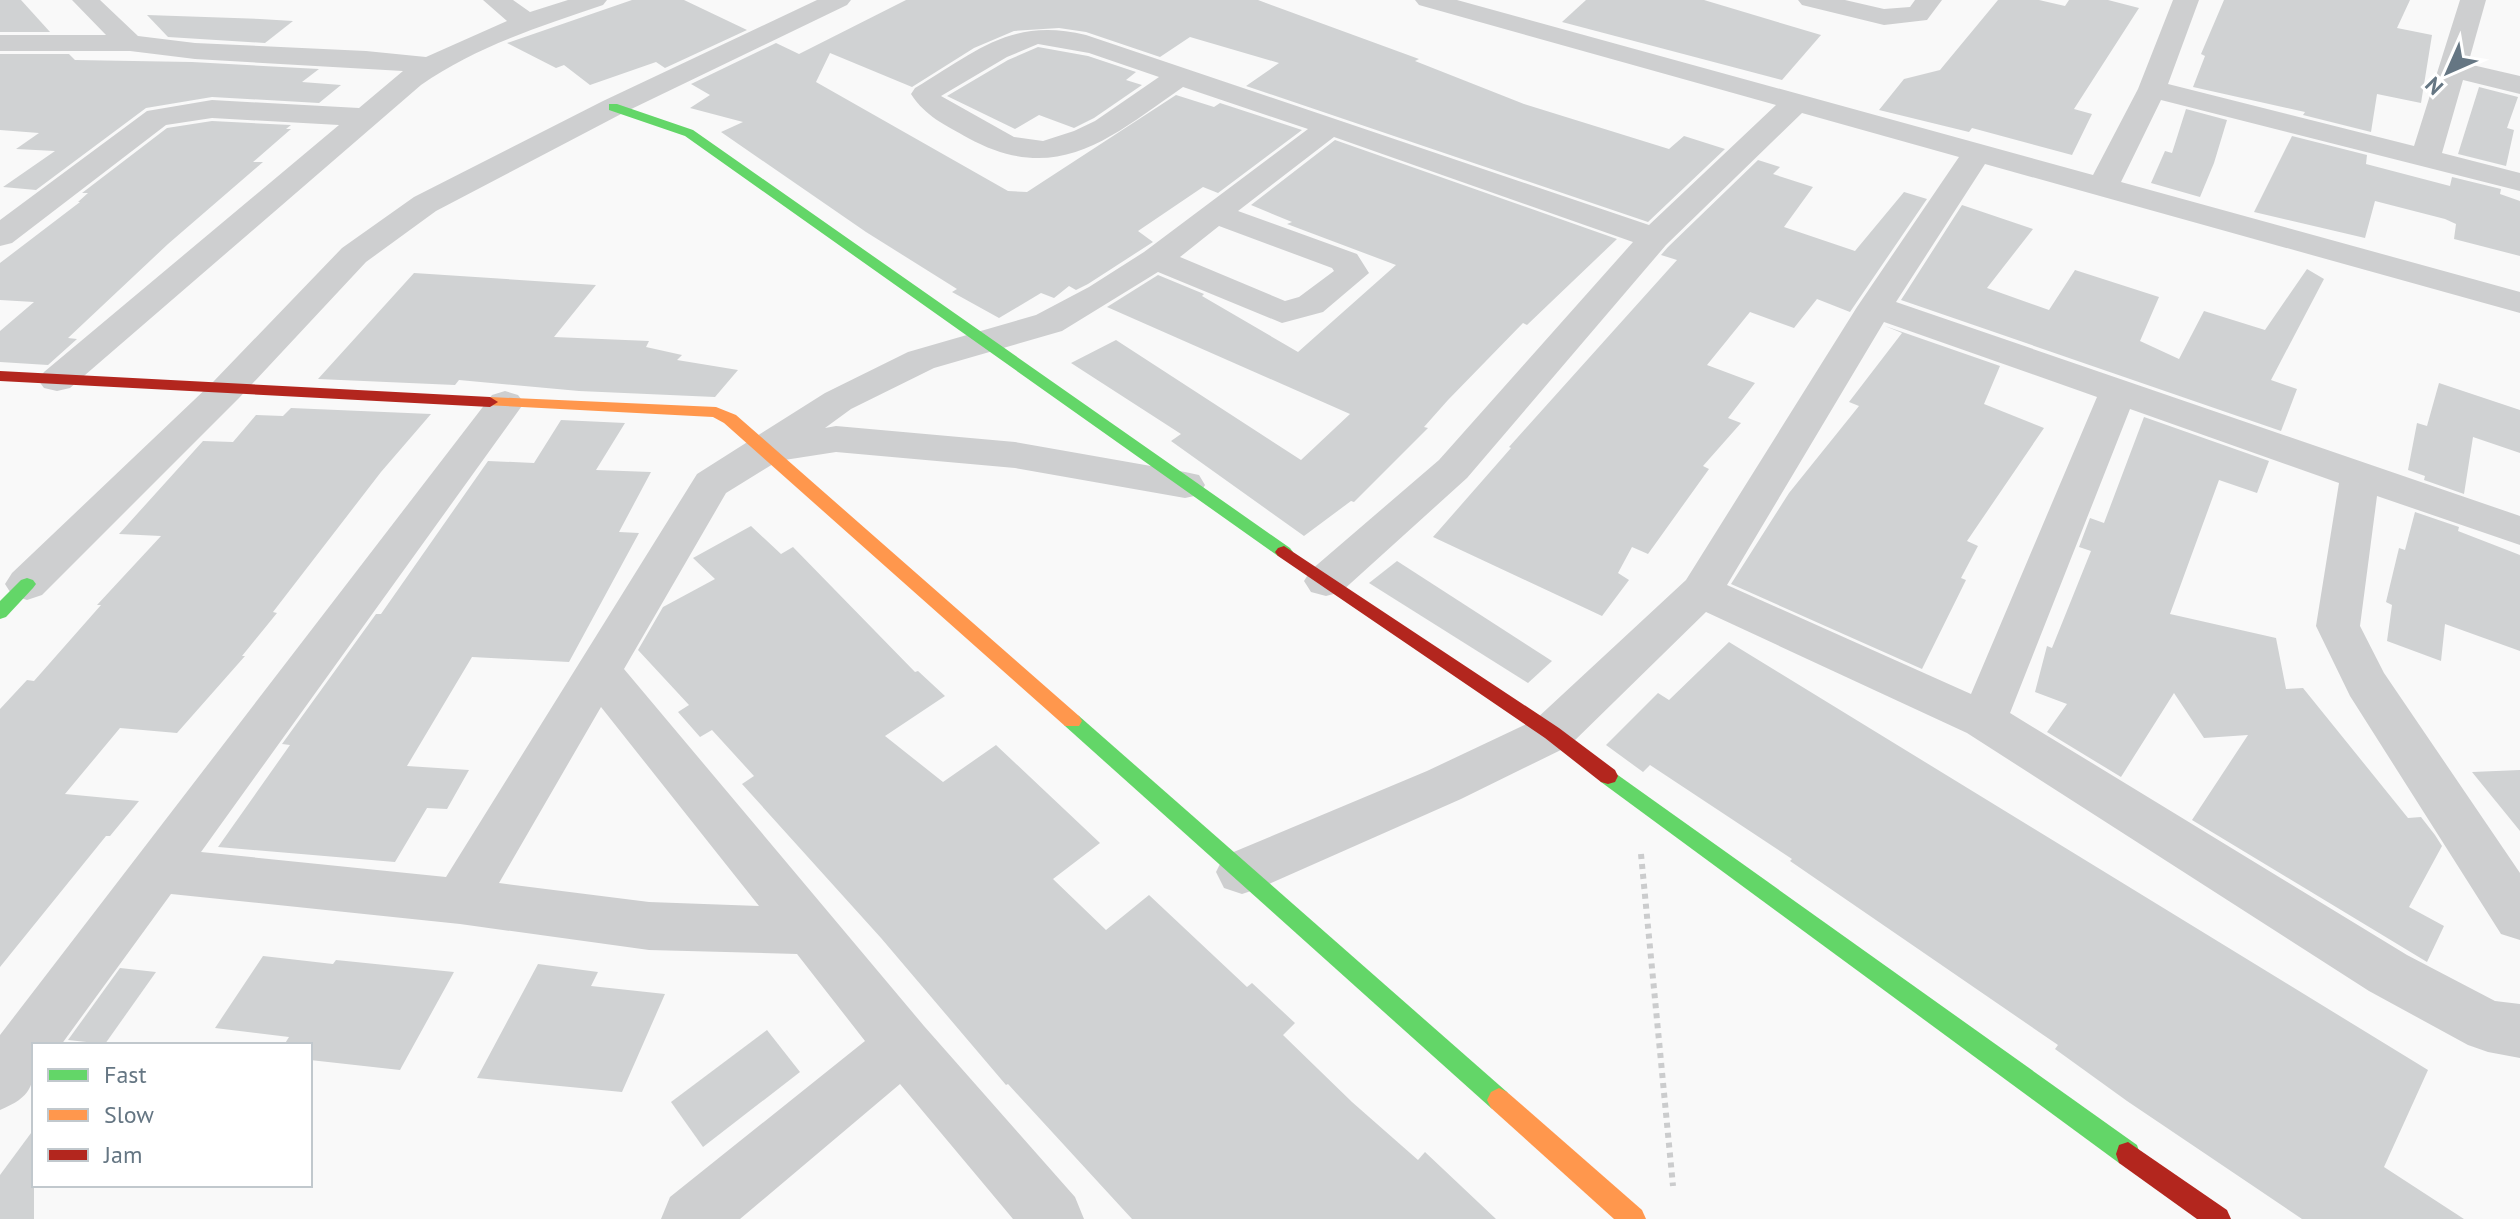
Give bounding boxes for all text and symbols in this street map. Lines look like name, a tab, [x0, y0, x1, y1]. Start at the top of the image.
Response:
north arrow	[2408, 32, 2488, 112]
text: N	[2419, 71, 2449, 101]
legend	[32, 1043, 312, 1187]
text: Fast	[104, 1059, 147, 1090]
text: Slow	[104, 1099, 154, 1130]
text: Jam	[103, 1139, 142, 1170]

